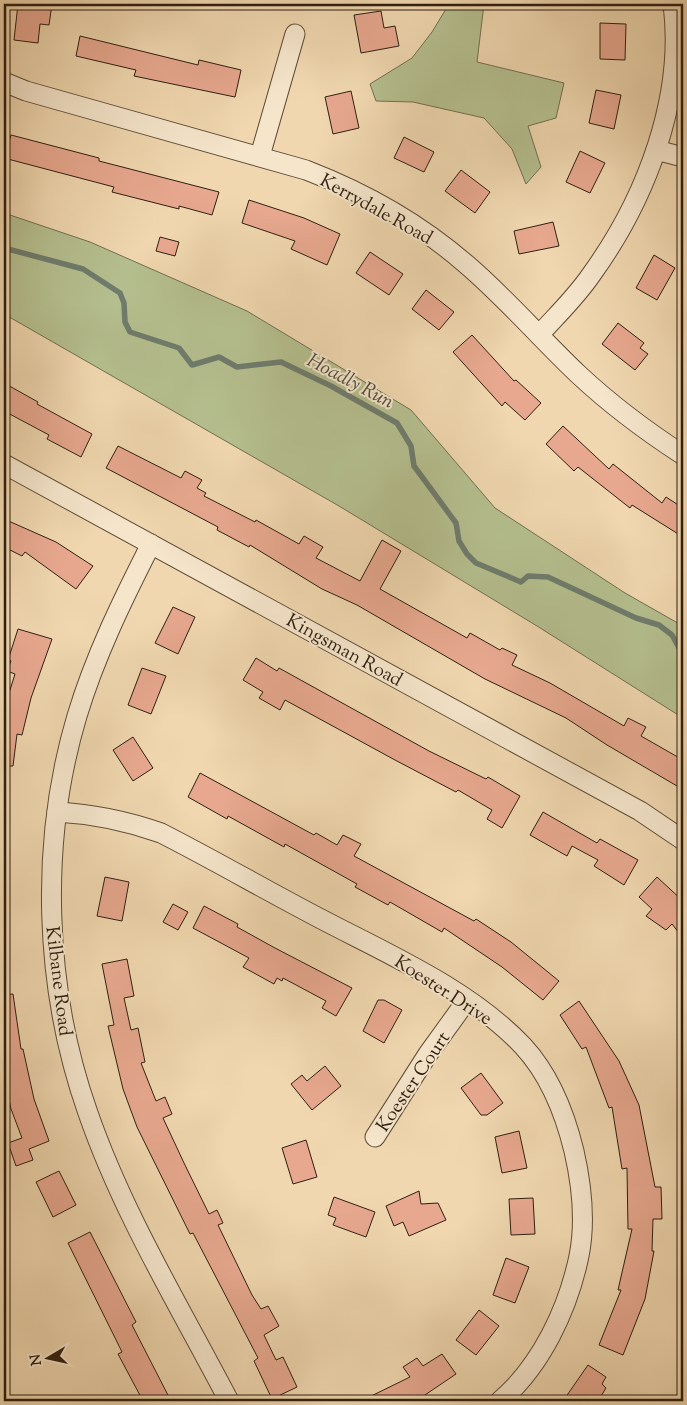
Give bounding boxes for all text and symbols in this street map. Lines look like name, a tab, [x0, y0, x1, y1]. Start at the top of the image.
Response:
street label: Kerrydale Road	[314, 168, 437, 253]
water label: Hoadly Run	[301, 347, 399, 418]
street label: Kingsman Road	[281, 608, 407, 694]
street label: Kilbane Road	[37, 925, 78, 1038]
street label: Koester Drive	[388, 949, 497, 1033]
street label: Koester Court	[370, 1026, 458, 1138]
north arrow	[22, 1332, 72, 1382]
text: N	[26, 1353, 48, 1367]

